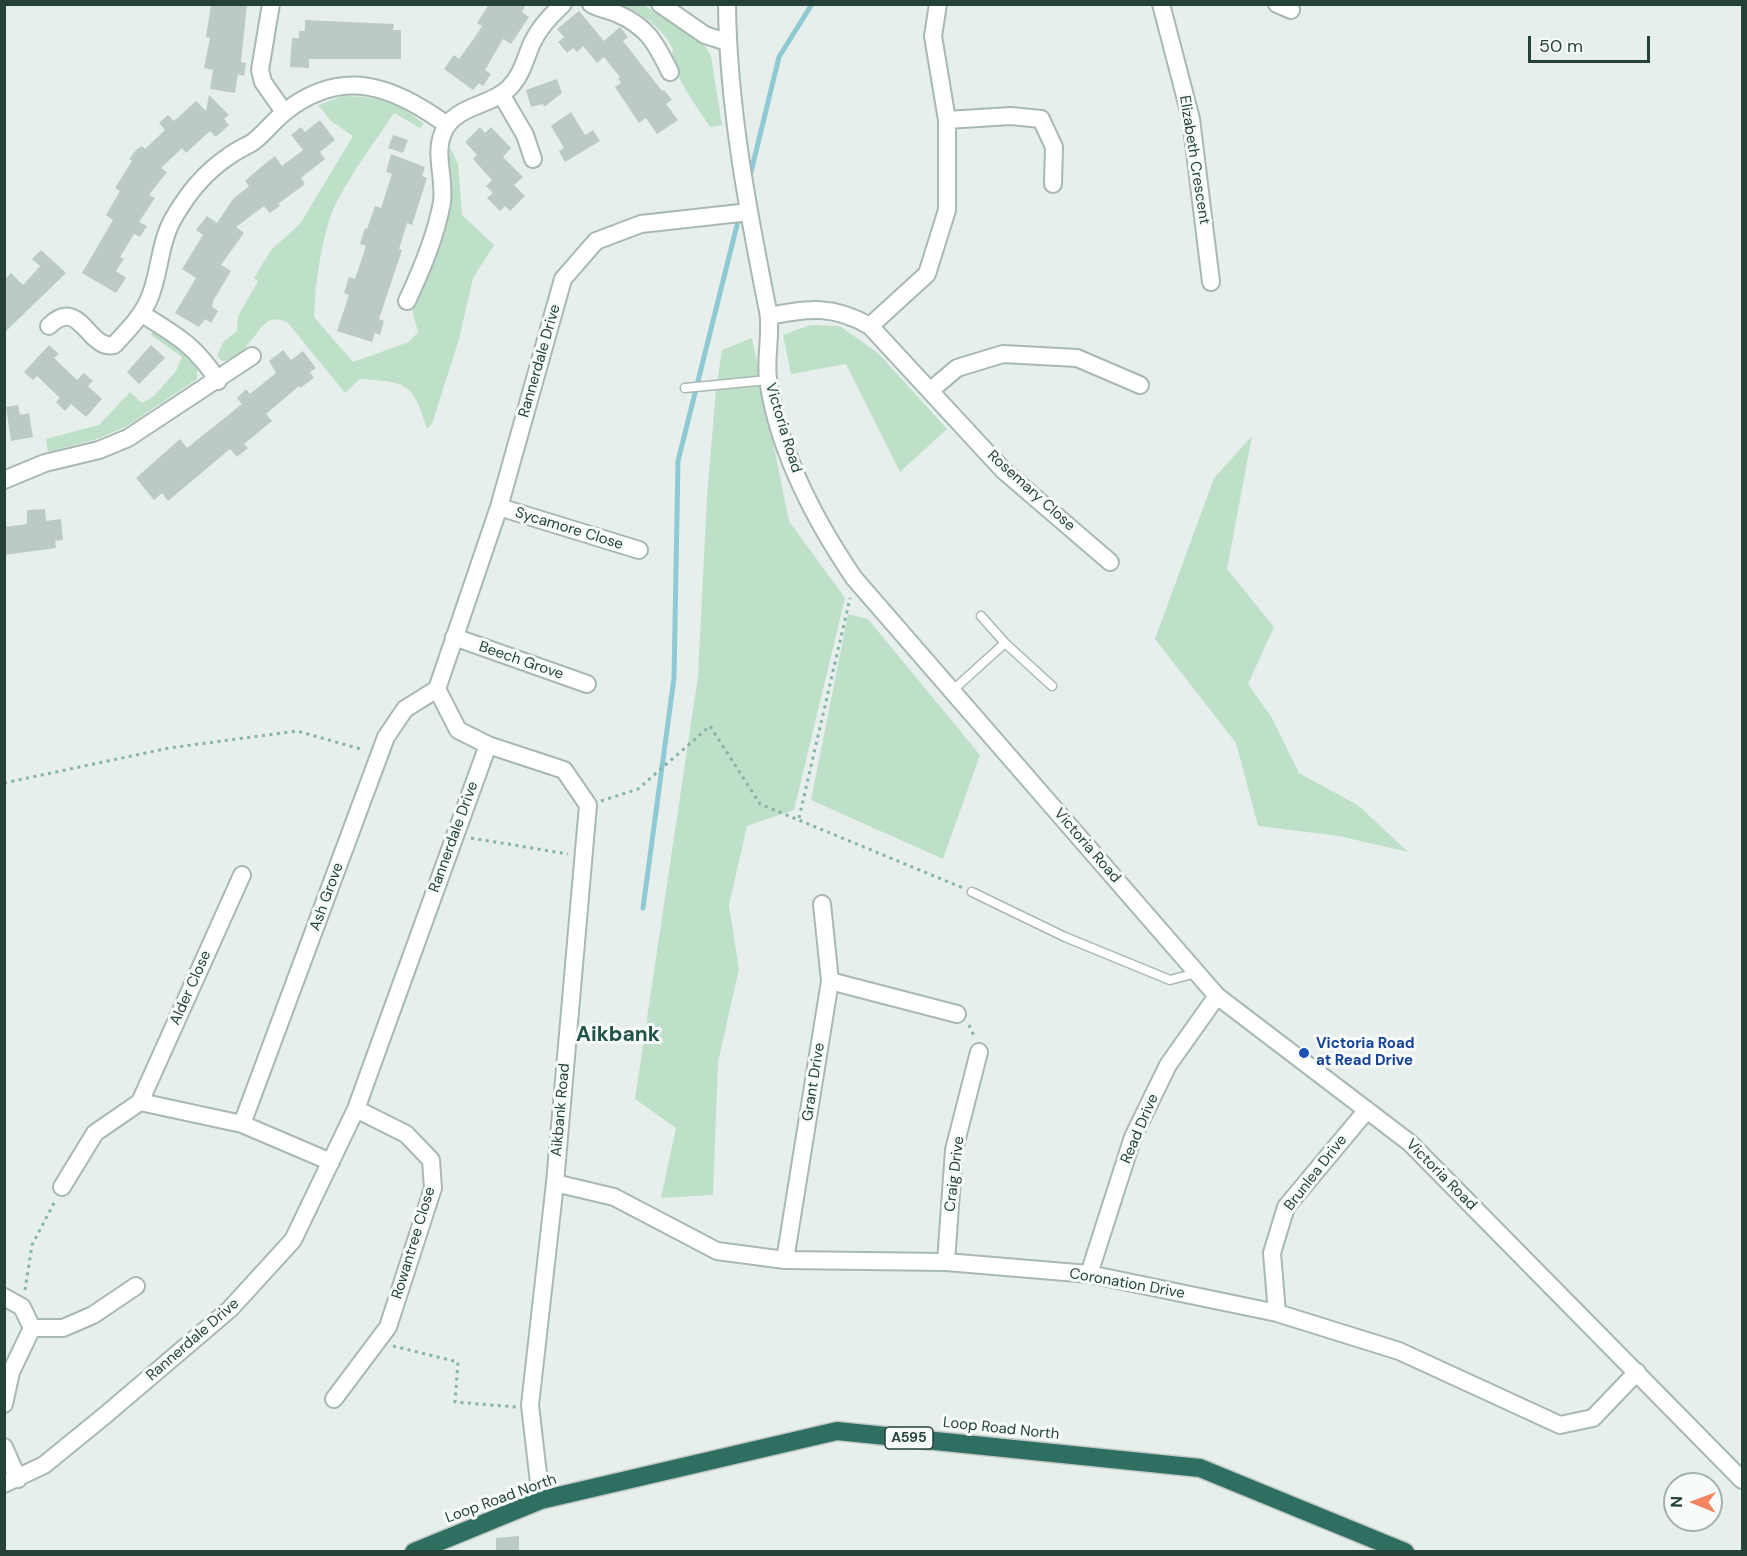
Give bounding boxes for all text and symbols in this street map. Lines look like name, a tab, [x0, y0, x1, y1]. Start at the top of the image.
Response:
scale bar	[1531, 24, 1652, 62]
text: 50 m	[1539, 34, 1583, 58]
street label: Elizabeth Crescent	[1175, 94, 1213, 226]
street label: Rannerdale Drive	[515, 302, 565, 420]
street label: Victoria Road	[761, 381, 805, 475]
street label: Rosemary Close	[983, 447, 1079, 535]
street label: Sycamore Close	[513, 504, 625, 554]
street label: Beech Grove	[476, 638, 566, 684]
street label: Rannerdale Drive	[426, 779, 482, 895]
street label: Victoria Road	[1050, 805, 1124, 887]
street label: Ash Grove	[306, 860, 348, 934]
street label: Alder Close	[167, 948, 215, 1028]
district label: Aikbank	[576, 1022, 660, 1048]
place label: Victoria Road at Read Drive	[1316, 1035, 1415, 1070]
street label: Grant Drive	[799, 1042, 829, 1122]
marker: Victoria Road at Read Drive	[1297, 1046, 1311, 1060]
street label: Aikbank Road	[548, 1063, 574, 1157]
street label: Read Drive	[1117, 1091, 1163, 1167]
street label: Brunlea Drive	[1281, 1131, 1351, 1215]
street label: Craig Drive	[941, 1135, 969, 1213]
street label: Victoria Road	[1402, 1136, 1480, 1214]
street label: Rowantree Close	[388, 1185, 440, 1301]
street label: Coronation Drive	[1068, 1265, 1186, 1303]
street label: Rannerdale Drive	[143, 1295, 243, 1385]
street label: Loop Road North	[942, 1414, 1060, 1444]
road number: A595	[885, 1427, 933, 1449]
street label: Loop Road North	[443, 1471, 559, 1527]
north arrow	[1663, 1472, 1723, 1532]
text: N	[1666, 1496, 1687, 1508]

